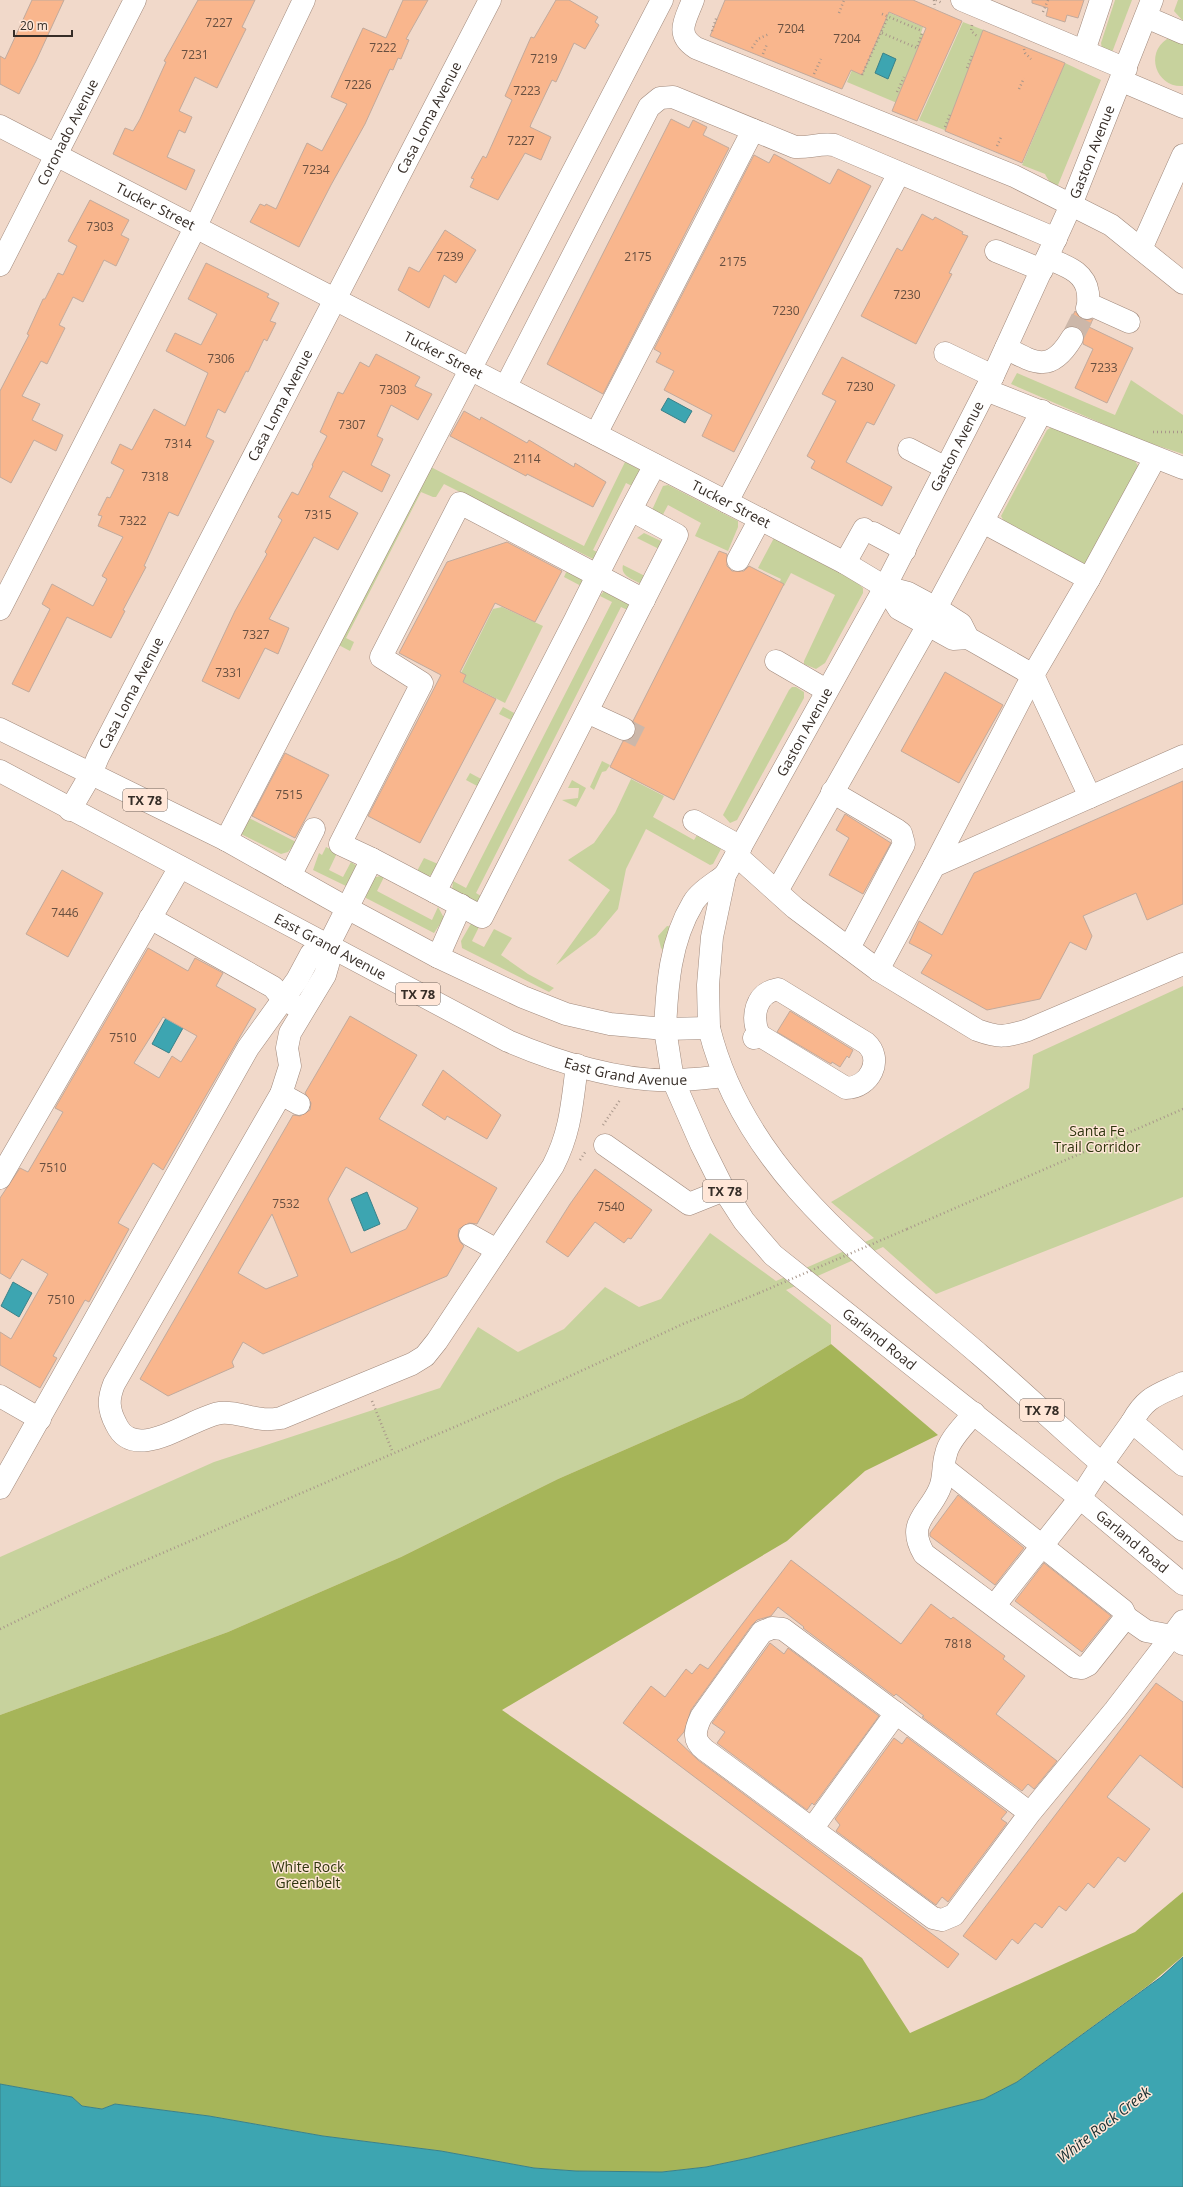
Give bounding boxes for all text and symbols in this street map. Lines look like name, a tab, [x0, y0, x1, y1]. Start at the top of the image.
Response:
scale bar	[14, 12, 72, 38]
house number: 7227	[205, 14, 233, 31]
text: 20 m	[20, 17, 48, 34]
house number: 7204	[777, 20, 805, 37]
house number: 7204	[833, 30, 861, 47]
house number: 7222	[369, 39, 397, 56]
house number: 7231	[181, 46, 209, 63]
house number: 7219	[530, 50, 558, 67]
street label: Casa Loma Avenue	[392, 58, 466, 177]
street label: Coronado Avenue	[32, 75, 102, 189]
house number: 7226	[344, 76, 372, 93]
house number: 7223	[513, 82, 541, 99]
street label: Gaston Avenue	[1064, 102, 1119, 201]
house number: 7227	[507, 132, 535, 149]
house number: 7234	[302, 161, 330, 178]
street label: Tucker Street	[113, 178, 199, 234]
house number: 7303	[86, 218, 114, 235]
house number: 7239	[436, 248, 464, 265]
house number: 2175	[624, 248, 652, 265]
house number: 2175	[719, 253, 747, 270]
house number: 7230	[893, 286, 921, 303]
house number: 7230	[772, 302, 800, 319]
street label: Tucker Street	[401, 326, 486, 383]
street label: Casa Loma Avenue	[243, 346, 317, 464]
house number: 7306	[207, 350, 235, 367]
house number: 7233	[1090, 359, 1118, 376]
house number: 7230	[846, 378, 874, 395]
house number: 7303	[379, 381, 407, 398]
street label: Gaston Avenue	[926, 398, 988, 495]
house number: 7307	[338, 416, 366, 433]
house number: 7314	[164, 435, 192, 452]
house number: 2114	[513, 450, 541, 467]
house number: 7318	[141, 468, 169, 485]
street label: Tucker Street	[688, 475, 774, 532]
house number: 7315	[304, 506, 332, 523]
house number: 7322	[119, 512, 147, 529]
house number: 7327	[242, 626, 270, 643]
street label: Casa Loma Avenue	[94, 634, 168, 752]
house number: 7331	[215, 664, 243, 681]
street label: Gaston Avenue	[772, 684, 836, 780]
house number: 7515	[275, 786, 303, 803]
road number: TX 78	[123, 789, 167, 811]
house number: 7446	[51, 904, 79, 921]
street label: East Grand Avenue	[271, 909, 390, 984]
road number: TX 78	[396, 983, 440, 1005]
house number: 7510	[109, 1029, 137, 1046]
street label: East Grand Avenue	[562, 1053, 688, 1089]
park label: Santa Fe Trail Corridor	[1054, 1121, 1141, 1156]
house number: 7510	[39, 1159, 67, 1176]
road number: TX 78	[703, 1180, 747, 1202]
house number: 7532	[272, 1195, 300, 1212]
house number: 7540	[597, 1198, 625, 1215]
house number: 7510	[47, 1291, 75, 1308]
street label: Garland Road	[839, 1304, 920, 1374]
road number: TX 78	[1020, 1399, 1064, 1421]
street label: Garland Road	[1092, 1505, 1173, 1577]
house number: 7818	[944, 1635, 972, 1652]
park label: White Rock Greenbelt	[272, 1857, 345, 1892]
water label: White Rock Creek	[1052, 2081, 1155, 2167]

